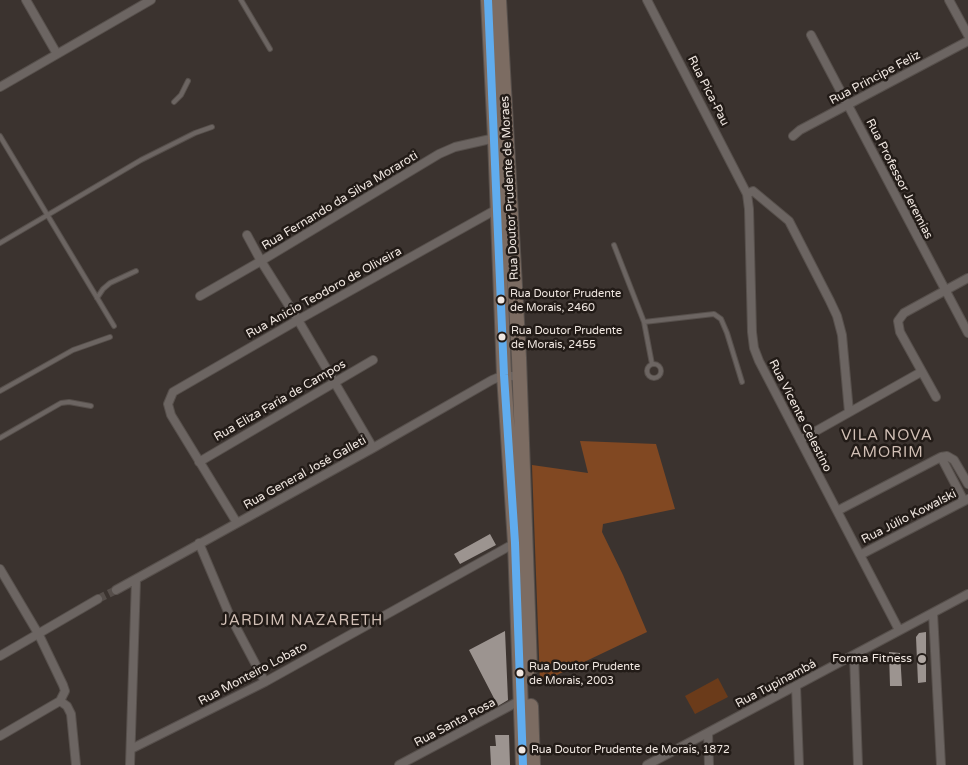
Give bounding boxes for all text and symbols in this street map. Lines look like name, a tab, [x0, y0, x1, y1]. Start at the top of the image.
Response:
street label: Rua Principe Feliz	[827, 48, 923, 108]
street label: Rua Pica-Pau	[684, 54, 732, 128]
street label: Rua Doutor Prudente de Moraes	[498, 95, 522, 281]
street label: Rua Professor Jeremias	[862, 116, 936, 242]
street label: Rua Fernando da Silva Moraroti	[259, 149, 421, 253]
street label: Rua Anicio Teodoro de Oliveira	[244, 244, 404, 342]
place label: Rua Doutor Prudente de Morais, 2460	[510, 287, 621, 313]
marker: Rua Doutor Prudente de Morais, 2460	[496, 295, 506, 305]
place label: Rua Doutor Prudente de Morais, 2455	[511, 324, 622, 350]
marker: Rua Doutor Prudente de Morais, 2455	[497, 332, 507, 342]
street label: Rua Eliza Faria de Campos	[211, 357, 349, 445]
street label: Rua Vicente Celestino	[765, 357, 835, 475]
district label: VILA NOVA AMORIM	[840, 427, 934, 462]
street label: Rua General José Galleti	[241, 433, 369, 513]
street label: Rua Júlio Kowalski	[859, 487, 959, 547]
district label: JARDIM NAZARETH	[219, 612, 385, 630]
street label: Rua Monteiro Lobato	[196, 639, 310, 709]
place label: Forma Fitness	[832, 652, 912, 666]
marker: Forma Fitness	[916, 653, 928, 665]
street label: Rua Tupinambá	[733, 657, 819, 711]
place label: Rua Doutor Prudente de Morais, 2003	[529, 660, 640, 686]
marker: Rua Doutor Prudente de Morais, 2003	[515, 668, 525, 678]
street label: Rua Santa Rosa	[412, 696, 498, 750]
place label: Rua Doutor Prudente de Morais, 1872	[531, 743, 730, 757]
marker: Rua Doutor Prudente de Morais, 1872	[517, 745, 527, 755]

